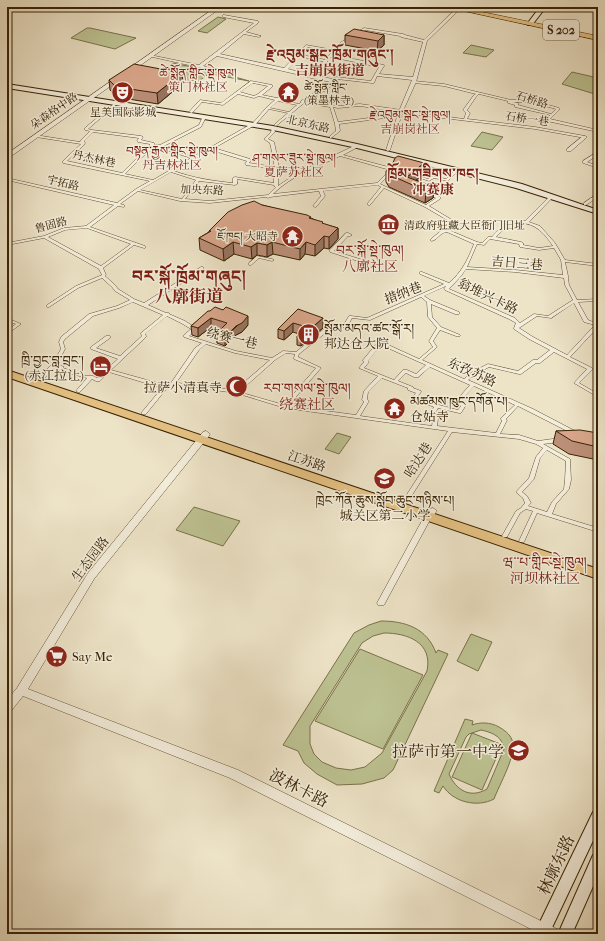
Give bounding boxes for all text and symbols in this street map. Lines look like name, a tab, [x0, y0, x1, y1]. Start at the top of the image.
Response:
road number: S 202	[543, 20, 579, 40]
district label: རྗེ་འབུམ་སྒང་ཁྲོམ་གཞུང་། 吉崩岗街道	[266, 43, 394, 79]
district label: ཚེ་སྨོན་གླིང་སྡེ་ཁུལ། 策门林社区	[159, 63, 237, 94]
theatre icon: 星美国际影城	[110, 79, 136, 105]
place label: ཚེ་སྨོན་གླིང་ (策墨林寺)	[304, 79, 354, 107]
temple icon: ཚེ་སྨོན་གླིང་ (策墨林寺)	[276, 80, 302, 106]
street label: 石桥路	[514, 89, 550, 111]
street label: 朵森格中路	[28, 90, 80, 132]
place label: 星美国际影城	[90, 106, 156, 119]
district label: རྗེ་འབུམ་སྒང་སྡེ་ཁུལ། 吉崩岗社区	[369, 106, 451, 136]
street label: 石桥一巷	[504, 110, 550, 128]
street label: 北京东路	[285, 113, 331, 135]
district label: བསྟན་རྒྱས་གླིང་སྡེ་ཁུལ། 丹吉林社区	[126, 142, 218, 172]
street label: 丹杰林巷	[71, 148, 117, 170]
district label: ཤ་གསར་ཟུར་སྡེ་ཁུལ། 夏萨苏社区	[251, 149, 336, 179]
district label: ཁྲོམ་གཟིགས་ཁང། 冲赛康	[387, 162, 479, 198]
street label: 宇拓路	[45, 173, 81, 193]
street label: 加央东路	[180, 183, 224, 197]
museum icon: 清政府驻藏大臣衙门旧址	[376, 212, 402, 238]
street label: 鲁固路	[33, 214, 69, 236]
place label: 清政府驻藏大臣衙门旧址	[404, 219, 525, 232]
temple icon: ཇོ་ཁང། 大昭寺	[280, 223, 306, 249]
place label: ཇོ་ཁང། 大昭寺	[216, 228, 278, 246]
district label: བར་སྐོ་སྡེ་ཁུལ། 八廓社区	[336, 238, 404, 275]
street label: 吉日三巷	[490, 253, 544, 273]
district label: བར་སྐོ་ཁྲོམ་གཞུང། 八廓街道	[132, 262, 246, 306]
street label: 翁堆兴卡路	[455, 275, 521, 317]
street label: 措纳巷	[382, 279, 424, 307]
place label: སྤོམ་མདའ་ཚང་སྒོ་ར། 邦达仓大院	[324, 318, 414, 351]
building icon: སྤོམ་མདའ་ཚང་སྒོ་ར། 邦达仓大院	[296, 322, 322, 348]
street label: 绕赛一巷	[205, 324, 259, 352]
place label: ཁྲི་བྱང་བླ་བྲང་། (赤江拉让)	[21, 351, 84, 383]
hotel icon: ཁྲི་བྱང་བླ་བྲང་། (赤江拉让)	[87, 354, 113, 380]
street label: 东孜苏路	[445, 355, 499, 389]
mosque icon: 拉萨小清真寺	[224, 374, 250, 400]
district label: རབ་གསལ་སྡེ་ཁུལ། 绕赛社区	[263, 378, 351, 413]
place label: 拉萨小清真寺	[144, 380, 222, 395]
place label: མཚམས་ཁུང་དགོན་པ། 仓姑寺	[410, 391, 508, 424]
temple icon: མཚམས་ཁུང་དགོན་པ། 仓姑寺	[382, 395, 408, 421]
street label: 哈达巷	[401, 440, 435, 480]
street label: 江苏路	[286, 448, 328, 474]
school or university icon: ཁྲེང་ཀོན་ཆུས་སློབ་ཆུང་གཉིས་པ། 城关区第二小学	[372, 465, 398, 491]
place label: ཁྲེང་ཀོན་ཆུས་སློབ་ཆུང་གཉིས་པ། 城关区第二小学	[316, 490, 455, 523]
street label: 生态园路	[68, 534, 112, 584]
district label: ཝ་་པ་གླིང་སྡེ་ཁུལ། 河坝林社区	[503, 552, 587, 587]
supermarket icon: Say Me	[44, 643, 70, 669]
place label: Say Me	[72, 649, 113, 664]
school or university icon: 拉萨市第一中学	[506, 738, 532, 764]
place label: 拉萨市第一中学	[392, 742, 504, 761]
street label: 波林卡路	[266, 765, 332, 811]
street label: 林廓东路	[534, 832, 578, 898]

